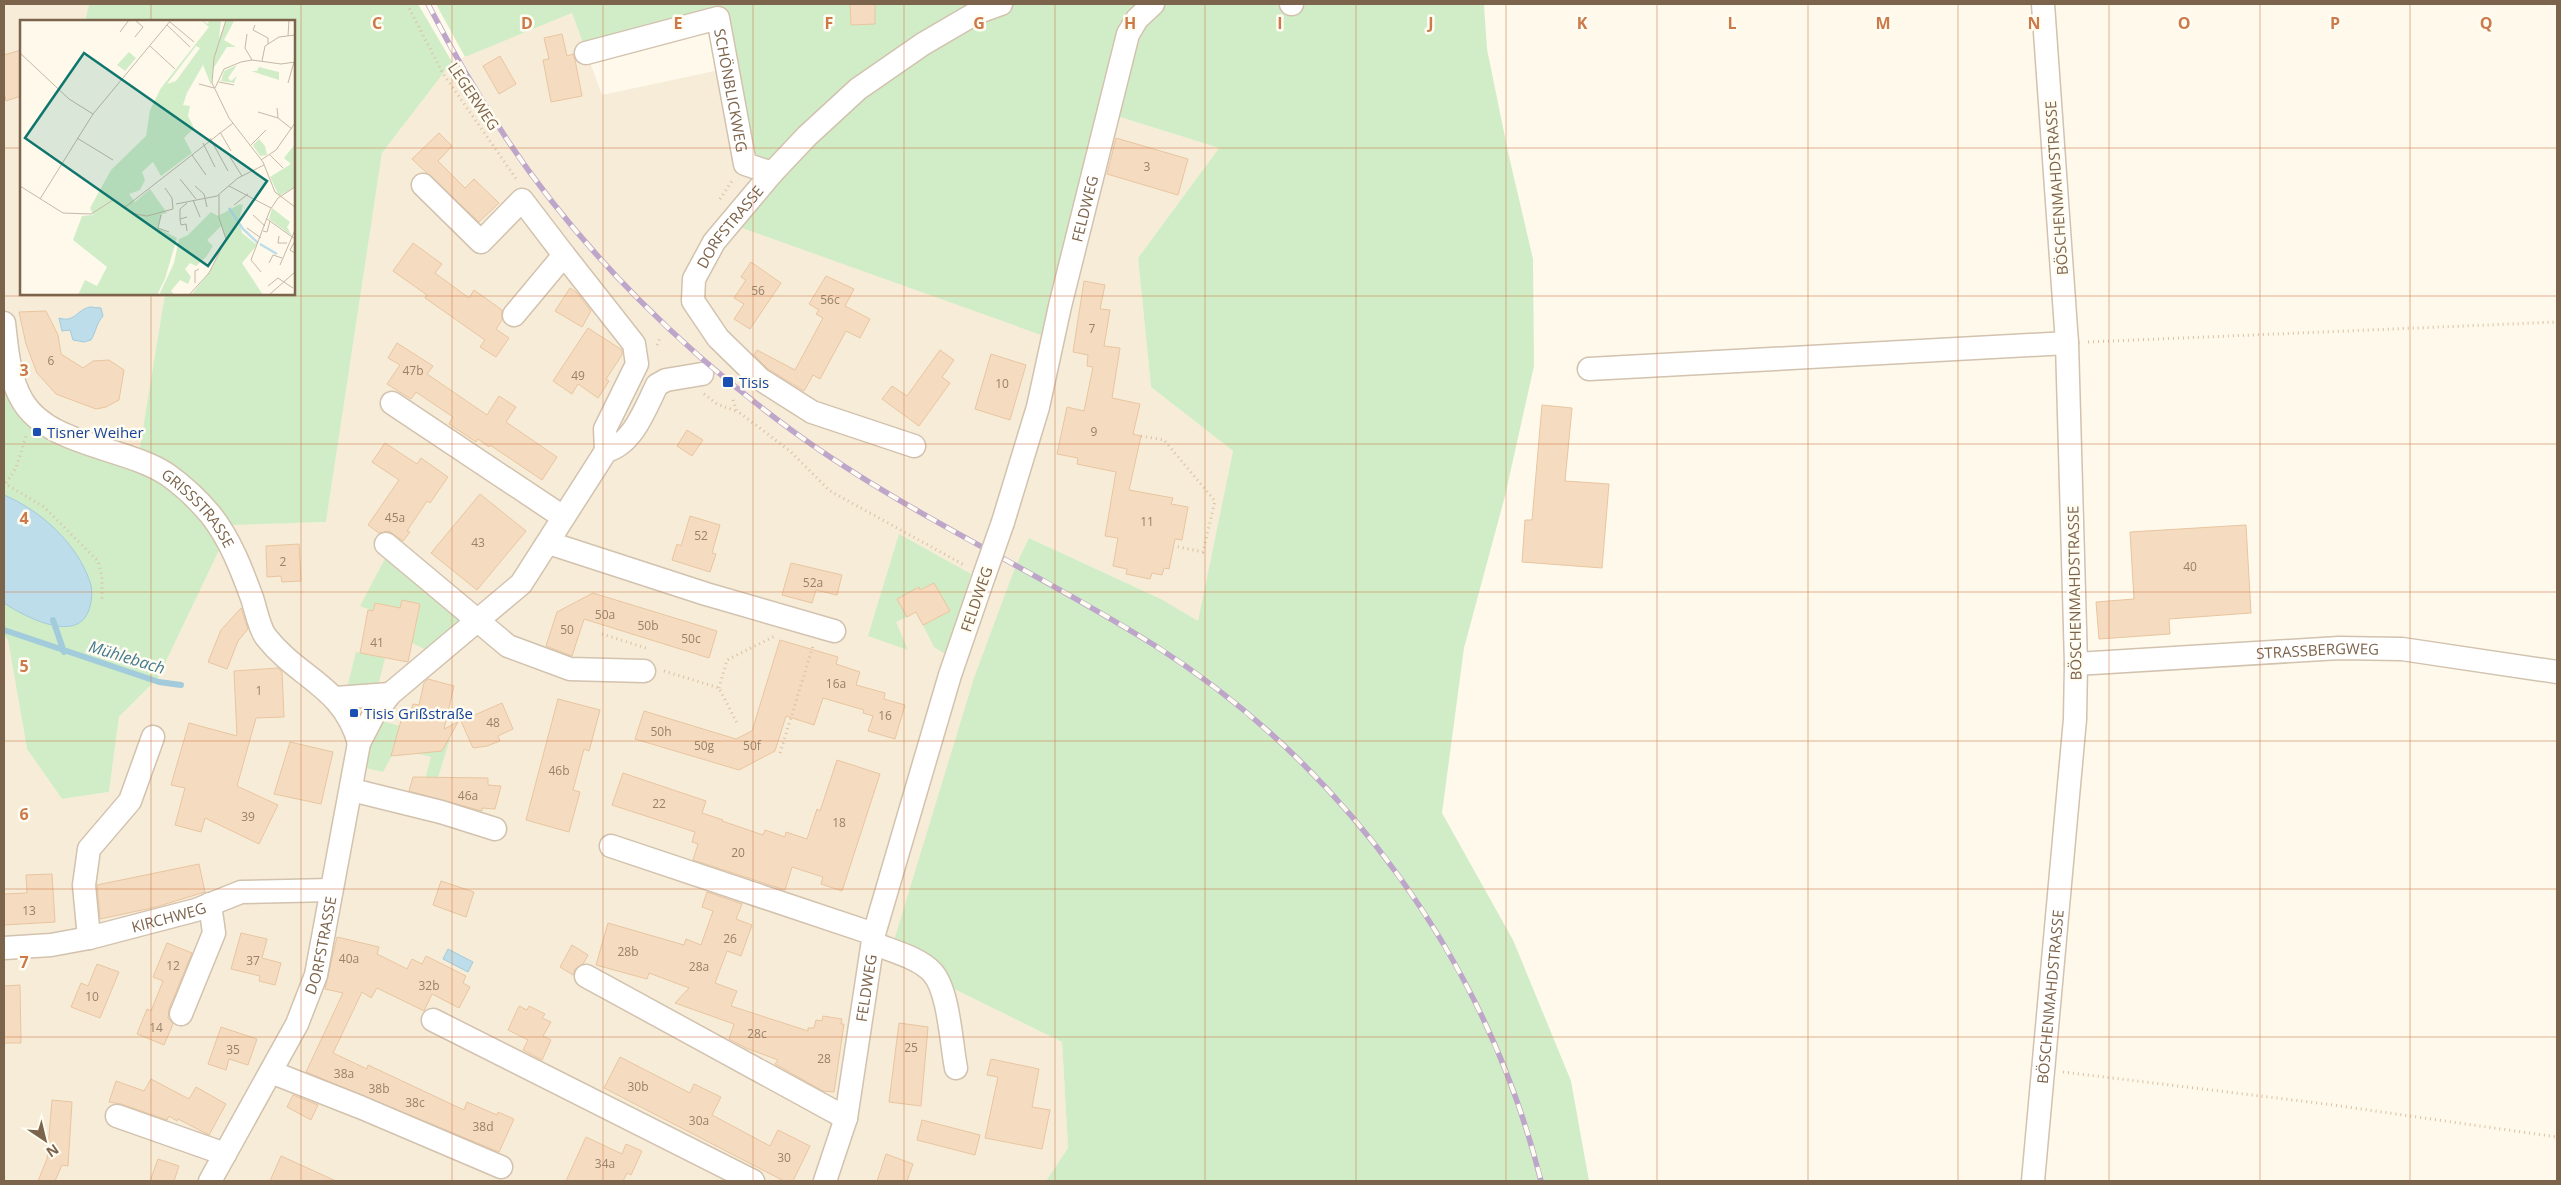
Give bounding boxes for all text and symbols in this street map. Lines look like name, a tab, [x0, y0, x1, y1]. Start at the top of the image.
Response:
text: C	[372, 12, 382, 34]
text: D	[521, 12, 533, 34]
text: E	[674, 12, 683, 34]
text: F	[825, 12, 833, 34]
text: G	[973, 12, 985, 34]
text: H	[1124, 12, 1136, 34]
text: I	[1277, 12, 1283, 34]
text: J	[1426, 12, 1434, 34]
text: K	[1577, 12, 1588, 34]
text: L	[1727, 12, 1737, 34]
text: M	[1875, 12, 1891, 34]
text: N	[2027, 12, 2041, 34]
text: O	[2178, 12, 2190, 34]
text: P	[2330, 12, 2340, 34]
text: Q	[2480, 12, 2492, 34]
inset map	[20, 20, 295, 295]
street label: SCHÖNBLICKWEG	[710, 27, 753, 154]
street label: LEGERWEG	[444, 58, 504, 134]
street label: BÖSCHENMAHDSTRASSE	[2040, 100, 2072, 276]
house number: 3	[1144, 158, 1151, 175]
street label: FELDWEG	[1066, 173, 1102, 244]
street label: DORFSTRASSE	[692, 181, 768, 272]
house number: 56	[751, 282, 765, 299]
house number: 56c	[820, 291, 840, 308]
house number: 7	[1089, 320, 1096, 337]
house number: 6	[48, 352, 55, 369]
text: 3	[19, 359, 29, 381]
house number: 47b	[402, 362, 424, 379]
house number: 49	[571, 367, 585, 384]
place label: Tisis	[739, 372, 769, 392]
marker: Tisis	[721, 375, 735, 389]
house number: 10	[995, 375, 1009, 392]
place label: Tisner Weiher	[47, 422, 144, 442]
house number: 9	[1091, 423, 1098, 440]
marker: Tisner Weiher	[31, 426, 43, 438]
street label: GRISSSTRASSE	[158, 464, 239, 551]
street label: BÖSCHENMAHDSTRASSE	[2062, 506, 2086, 680]
text: 4	[19, 507, 29, 529]
house number: 45a	[385, 509, 405, 526]
house number: 11	[1140, 513, 1154, 530]
house number: 52	[694, 527, 708, 544]
house number: 43	[471, 534, 485, 551]
house number: 2	[280, 553, 287, 570]
house number: 40	[2183, 558, 2197, 575]
street label: FELDWEG	[955, 564, 997, 634]
house number: 52a	[803, 574, 823, 591]
house number: 50a	[595, 606, 615, 623]
house number: 50b	[637, 617, 659, 634]
house number: 50	[560, 621, 574, 638]
house number: 50c	[681, 630, 701, 647]
house number: 41	[370, 634, 384, 651]
water label: Mühlebach	[86, 635, 168, 679]
street label: STRASSBERGWEG	[2256, 638, 2379, 663]
text: 5	[19, 655, 29, 677]
house number: 16a	[826, 675, 846, 692]
house number: 1	[256, 682, 262, 699]
place label: Tisis Grißstraße	[364, 703, 473, 723]
marker: Tisis Grißstraße	[348, 707, 360, 719]
house number: 16	[878, 707, 892, 724]
house number: 48	[486, 714, 500, 731]
house number: 50h	[650, 723, 672, 740]
house number: 50g	[694, 737, 715, 754]
house number: 50f	[743, 737, 762, 754]
house number: 46b	[548, 762, 570, 779]
house number: 46a	[458, 787, 478, 804]
house number: 22	[652, 795, 666, 812]
text: 6	[19, 803, 29, 825]
house number: 39	[241, 808, 255, 825]
house number: 18	[832, 814, 846, 831]
house number: 20	[731, 844, 745, 861]
street label: DORFSTRASSE	[299, 895, 340, 997]
street label: KIRCHWEG	[129, 897, 209, 937]
house number: 13	[22, 902, 36, 919]
street label: BÖSCHENMAHDSTRASSE	[2032, 909, 2068, 1085]
house number: 26	[723, 930, 737, 947]
house number: 28b	[617, 943, 639, 960]
house number: 40a	[339, 950, 359, 967]
text: 7	[19, 951, 29, 973]
house number: 37	[246, 952, 260, 969]
street label: FELDWEG	[851, 953, 881, 1023]
house number: 12	[166, 957, 180, 974]
house number: 28a	[689, 958, 709, 975]
house number: 32b	[418, 977, 440, 994]
house number: 10	[85, 988, 99, 1005]
house number: 14	[149, 1019, 163, 1036]
house number: 28c	[747, 1025, 767, 1042]
house number: 25	[904, 1039, 918, 1056]
house number: 35	[226, 1041, 240, 1058]
house number: 28	[817, 1050, 831, 1067]
house number: 38a	[334, 1065, 354, 1082]
house number: 30b	[627, 1078, 649, 1095]
house number: 38b	[368, 1080, 390, 1097]
house number: 38c	[405, 1094, 425, 1111]
house number: 30a	[689, 1112, 709, 1129]
north arrow	[20, 1115, 70, 1165]
house number: 38d	[472, 1118, 494, 1135]
text: N	[43, 1140, 63, 1162]
house number: 30	[777, 1149, 791, 1166]
house number: 34a	[595, 1155, 615, 1172]

